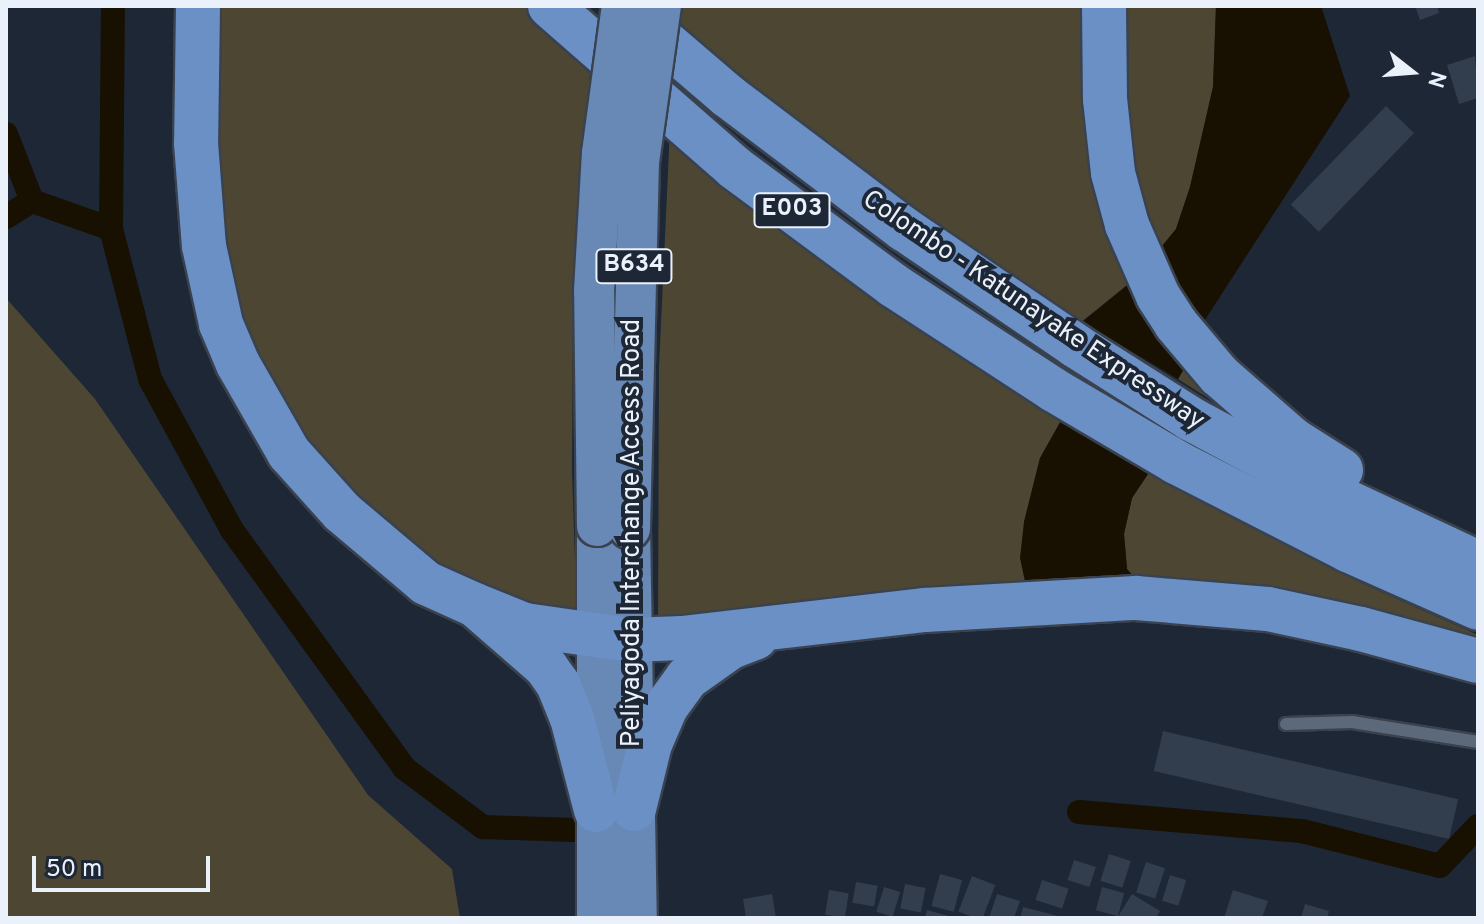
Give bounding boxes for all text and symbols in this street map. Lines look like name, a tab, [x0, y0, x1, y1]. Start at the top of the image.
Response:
north arrow	[1372, 32, 1452, 112]
text: N	[1420, 68, 1451, 91]
street label: Colombo - Katunayake Expressway	[856, 185, 1210, 437]
road number: E003	[752, 190, 832, 230]
road number: B634	[594, 246, 674, 286]
street label: Peliyagoda Interchange Access Road	[617, 318, 649, 748]
scale bar	[36, 840, 214, 890]
text: 50 m	[46, 855, 102, 885]

